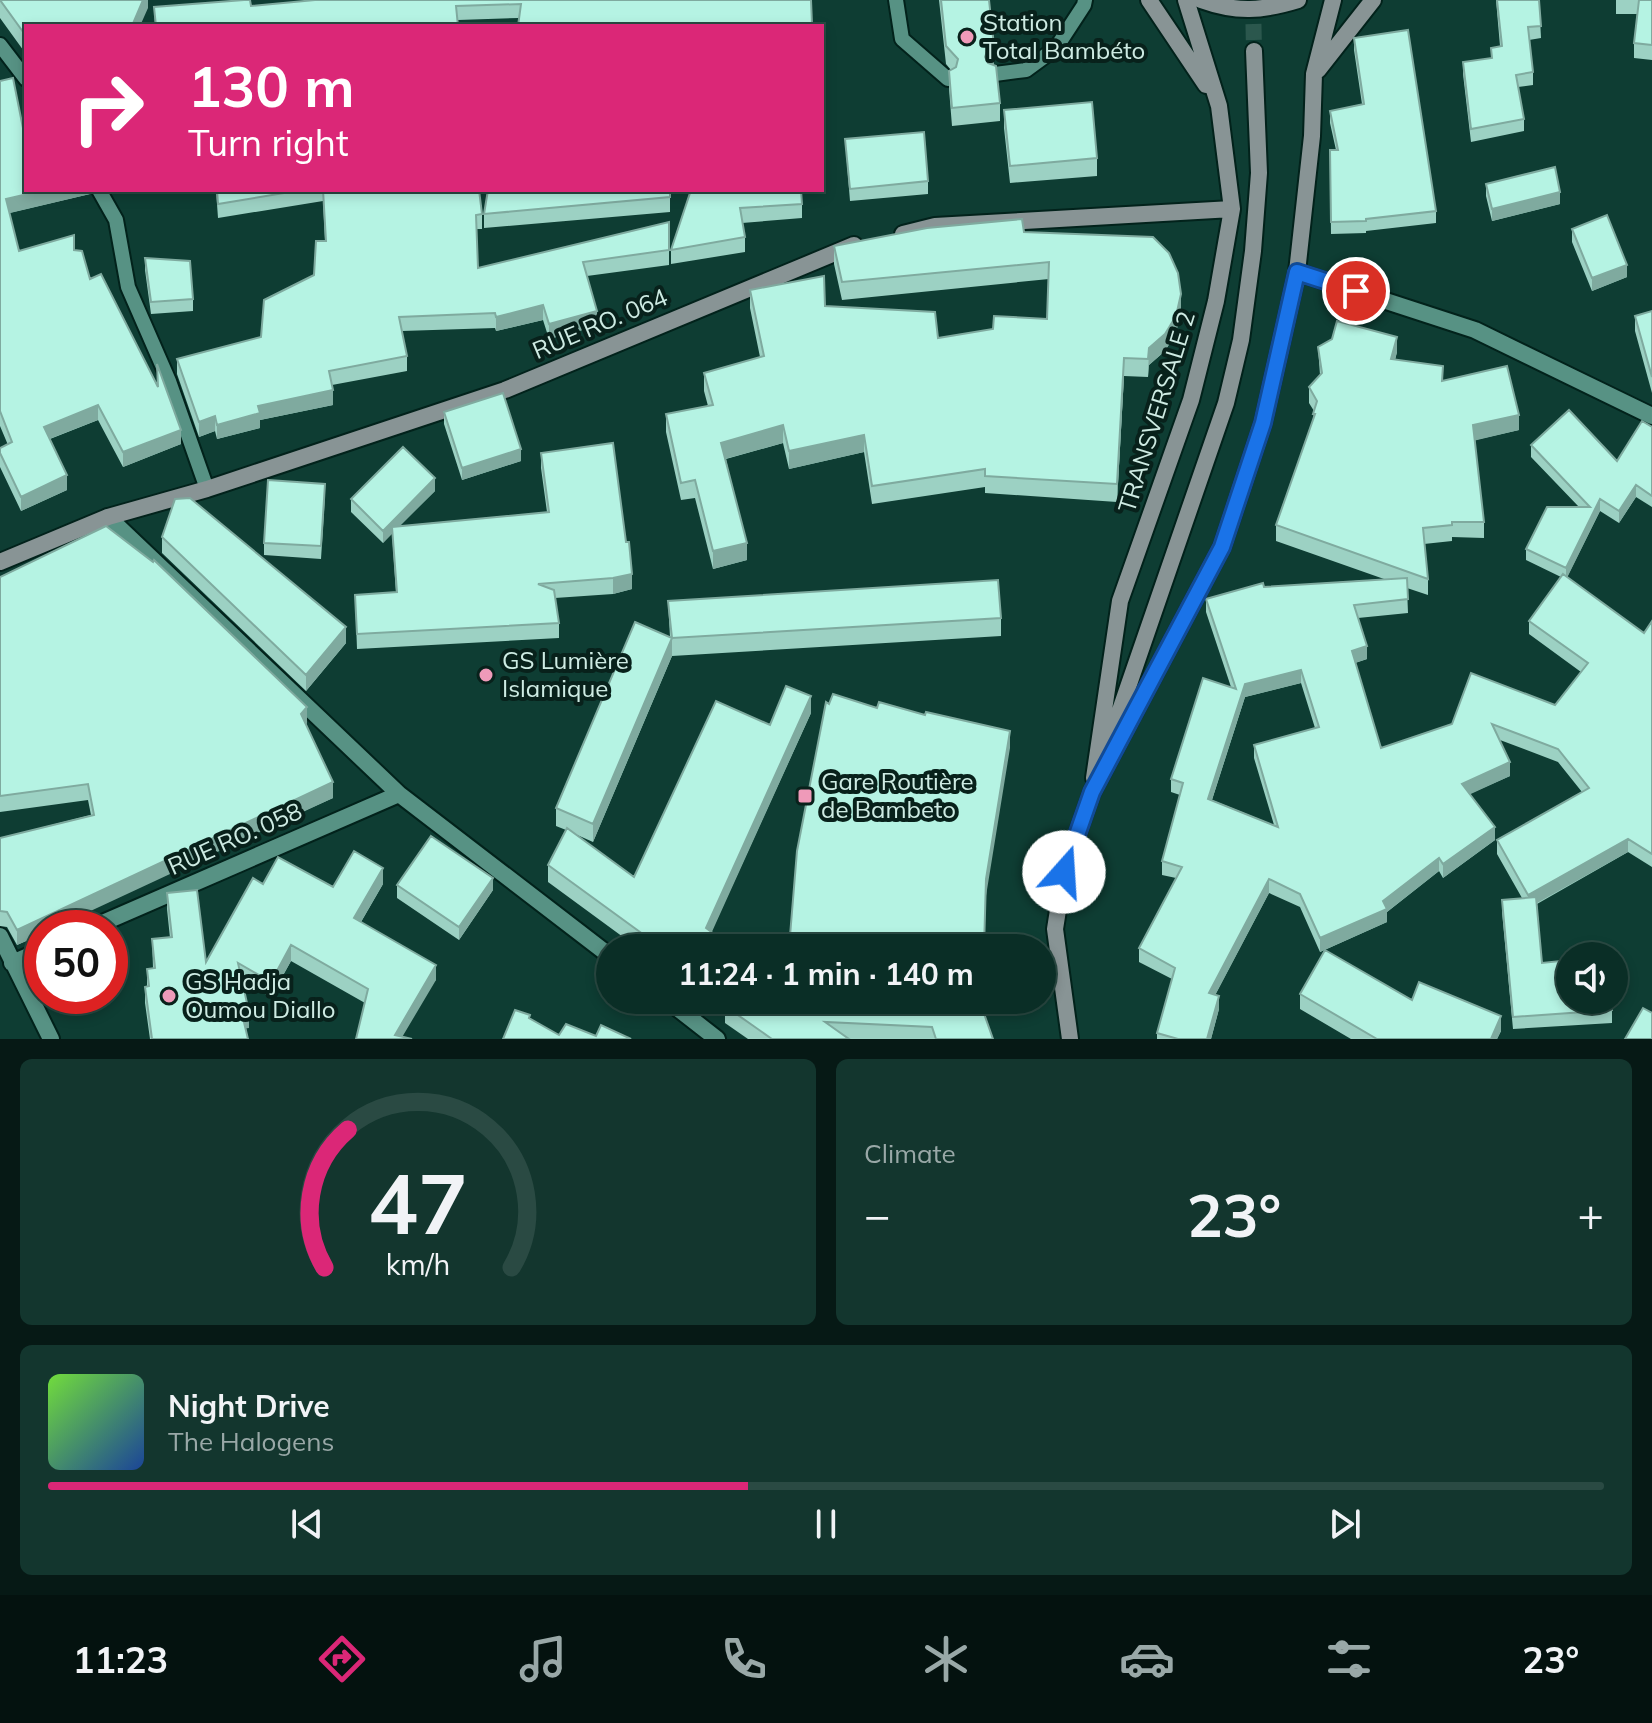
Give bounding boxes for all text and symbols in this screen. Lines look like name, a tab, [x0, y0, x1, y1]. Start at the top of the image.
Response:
place label: Station Total Bambéto	[983, 7, 1145, 65]
marker: Station Total Bambéto	[958, 28, 976, 46]
text: 130 m	[188, 51, 355, 121]
icon: right	[56, 56, 160, 160]
text: Turn right	[188, 120, 349, 165]
pin	[1322, 257, 1390, 325]
icon: arrive	[1334, 269, 1378, 313]
street label: RUE RO. 064	[528, 281, 672, 365]
street label: TRANSVERSALE 2	[1111, 307, 1201, 516]
place label: GS Lumière Islamique	[502, 645, 629, 703]
marker: GS Lumière Islamique	[477, 666, 495, 684]
place label: Gare Routière de Bambeto	[821, 766, 974, 824]
marker: Gare Routière de Bambeto	[796, 787, 814, 805]
street label: RUE RO. 058	[163, 795, 306, 881]
position arrow	[1022, 830, 1106, 914]
speed limit sign: 50	[24, 910, 128, 1014]
map controls	[1556, 942, 1628, 1014]
button: sound	[1556, 942, 1628, 1014]
text: 11:24 · 1 min · 140 m	[678, 955, 974, 993]
place label: GS Hadja Oumou Diallo	[185, 966, 335, 1024]
marker: GS Hadja Oumou Diallo	[160, 987, 178, 1005]
text: Climate	[864, 1137, 956, 1170]
text: 47	[368, 1150, 468, 1255]
text: 23°	[1187, 1177, 1281, 1252]
text: −	[864, 1187, 890, 1242]
text: +	[1578, 1187, 1604, 1242]
text: km/h	[386, 1246, 450, 1282]
text: Night Drive	[168, 1387, 330, 1425]
text: The Halogens	[168, 1425, 334, 1458]
icon: previous	[285, 1502, 329, 1546]
icon: pause	[804, 1502, 848, 1546]
icon: next	[1323, 1502, 1367, 1546]
icon: directions	[314, 1631, 370, 1687]
icon: music	[515, 1631, 571, 1687]
icon: phone	[716, 1631, 772, 1687]
icon: climate	[918, 1631, 974, 1687]
icon: car	[1119, 1631, 1175, 1687]
icon: filters	[1321, 1631, 1377, 1687]
text: 11:23	[73, 1637, 168, 1682]
text: 23°	[1522, 1637, 1579, 1682]

